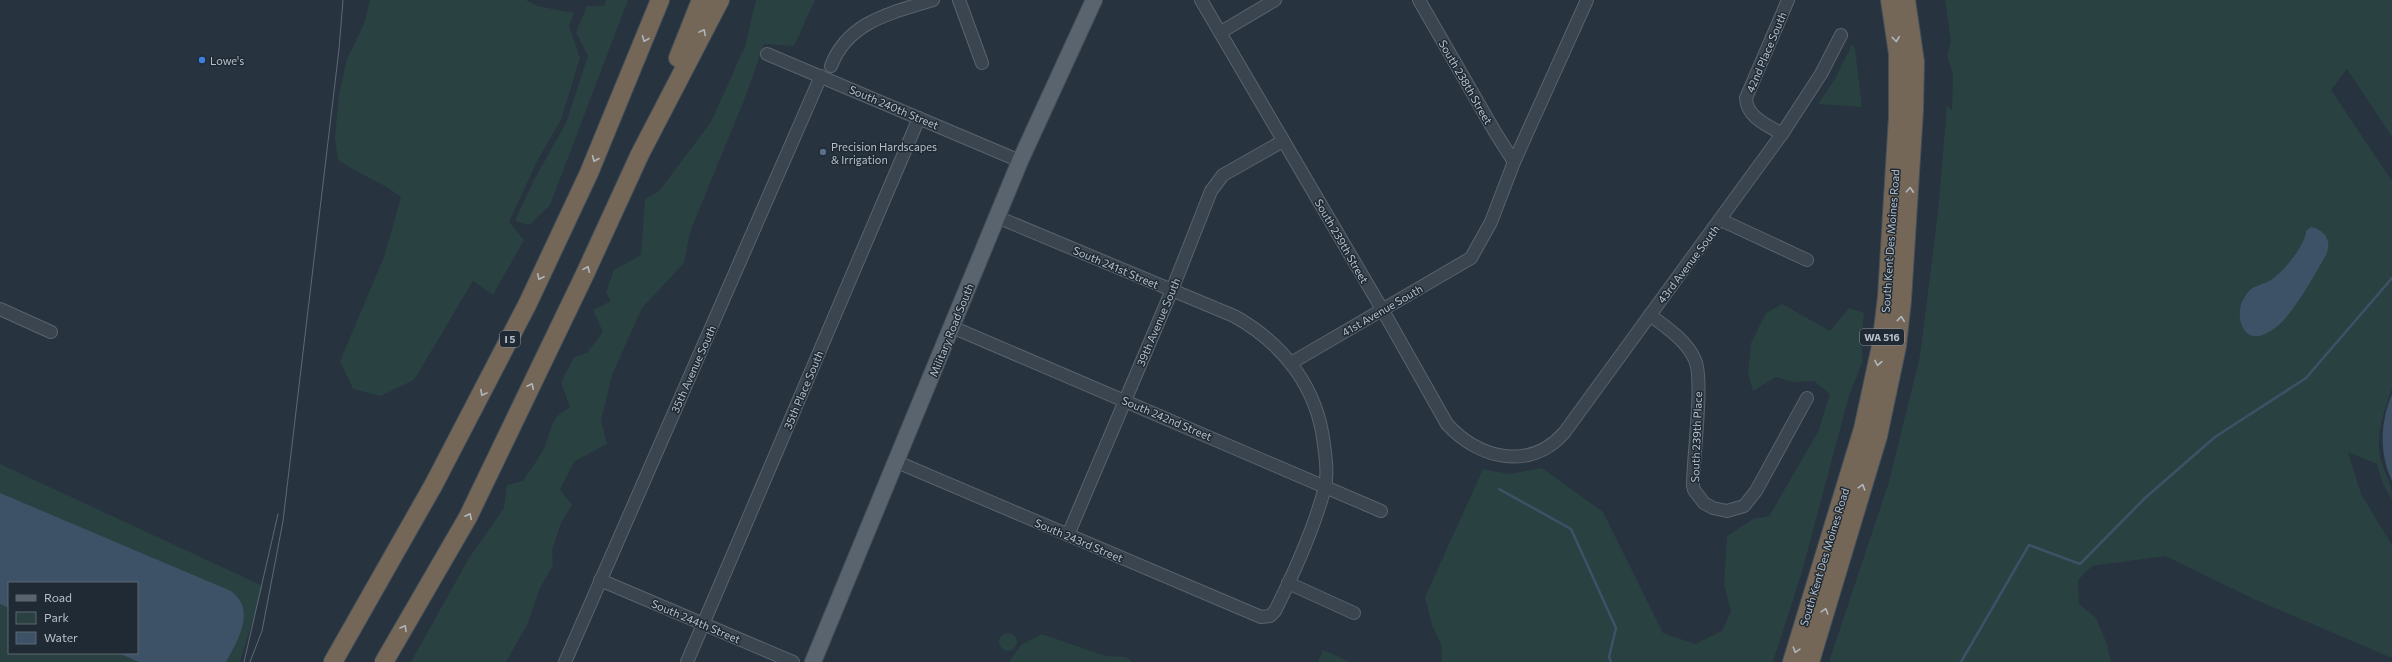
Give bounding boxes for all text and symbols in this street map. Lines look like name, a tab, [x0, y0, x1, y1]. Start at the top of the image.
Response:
street label: 42nd Place South	[1743, 10, 1789, 94]
one-way arrow	[699, 29, 706, 36]
one-way arrow	[642, 35, 650, 42]
one-way arrow	[1891, 35, 1900, 42]
street label: South 238th Street	[1437, 38, 1496, 127]
place label: Lowe's	[210, 54, 244, 67]
marker: Lowe's	[197, 55, 207, 65]
street label: South 240th Street	[847, 82, 941, 132]
place label: Precision Hardscapes & Irrigation	[831, 140, 937, 166]
marker: Precision Hardscapes & Irrigation	[818, 147, 828, 157]
one-way arrow	[592, 154, 600, 162]
street label: South Kent Des Moines Road	[1879, 169, 1901, 313]
one-way arrow	[1905, 187, 1914, 193]
street label: South 239th Street	[1313, 197, 1372, 286]
street label: 43rd Avenue South	[1654, 222, 1722, 306]
street label: South 241st Street	[1071, 243, 1161, 291]
one-way arrow	[582, 265, 590, 273]
one-way arrow	[537, 272, 545, 280]
street label: 39th Avenue South	[1134, 276, 1182, 368]
street label: Military Road South	[926, 282, 976, 378]
street label: 41st Avenue South	[1339, 282, 1425, 338]
one-way arrow	[1896, 316, 1905, 322]
street label: 35th Avenue South	[668, 323, 718, 415]
road number: WA 516	[1860, 329, 1904, 345]
road number: I 5	[500, 331, 520, 347]
street label: 35th Place South	[781, 349, 825, 431]
one-way arrow	[1874, 360, 1882, 367]
one-way arrow	[526, 382, 534, 390]
one-way arrow	[480, 389, 487, 396]
street label: South 239th Place	[1688, 391, 1704, 483]
street label: South 242nd Street	[1120, 393, 1214, 443]
one-way arrow	[1857, 483, 1866, 490]
street label: South Kent Des Moines Road	[1797, 486, 1851, 628]
one-way arrow	[464, 512, 472, 520]
street label: South 243rd Street	[1033, 516, 1126, 565]
legend	[8, 582, 138, 654]
text: Road	[44, 590, 72, 604]
street label: South 244th Street	[650, 596, 743, 646]
one-way arrow	[1820, 608, 1829, 615]
text: Park	[44, 610, 70, 624]
one-way arrow	[399, 625, 406, 632]
text: Water	[44, 630, 78, 644]
one-way arrow	[1792, 646, 1801, 653]

